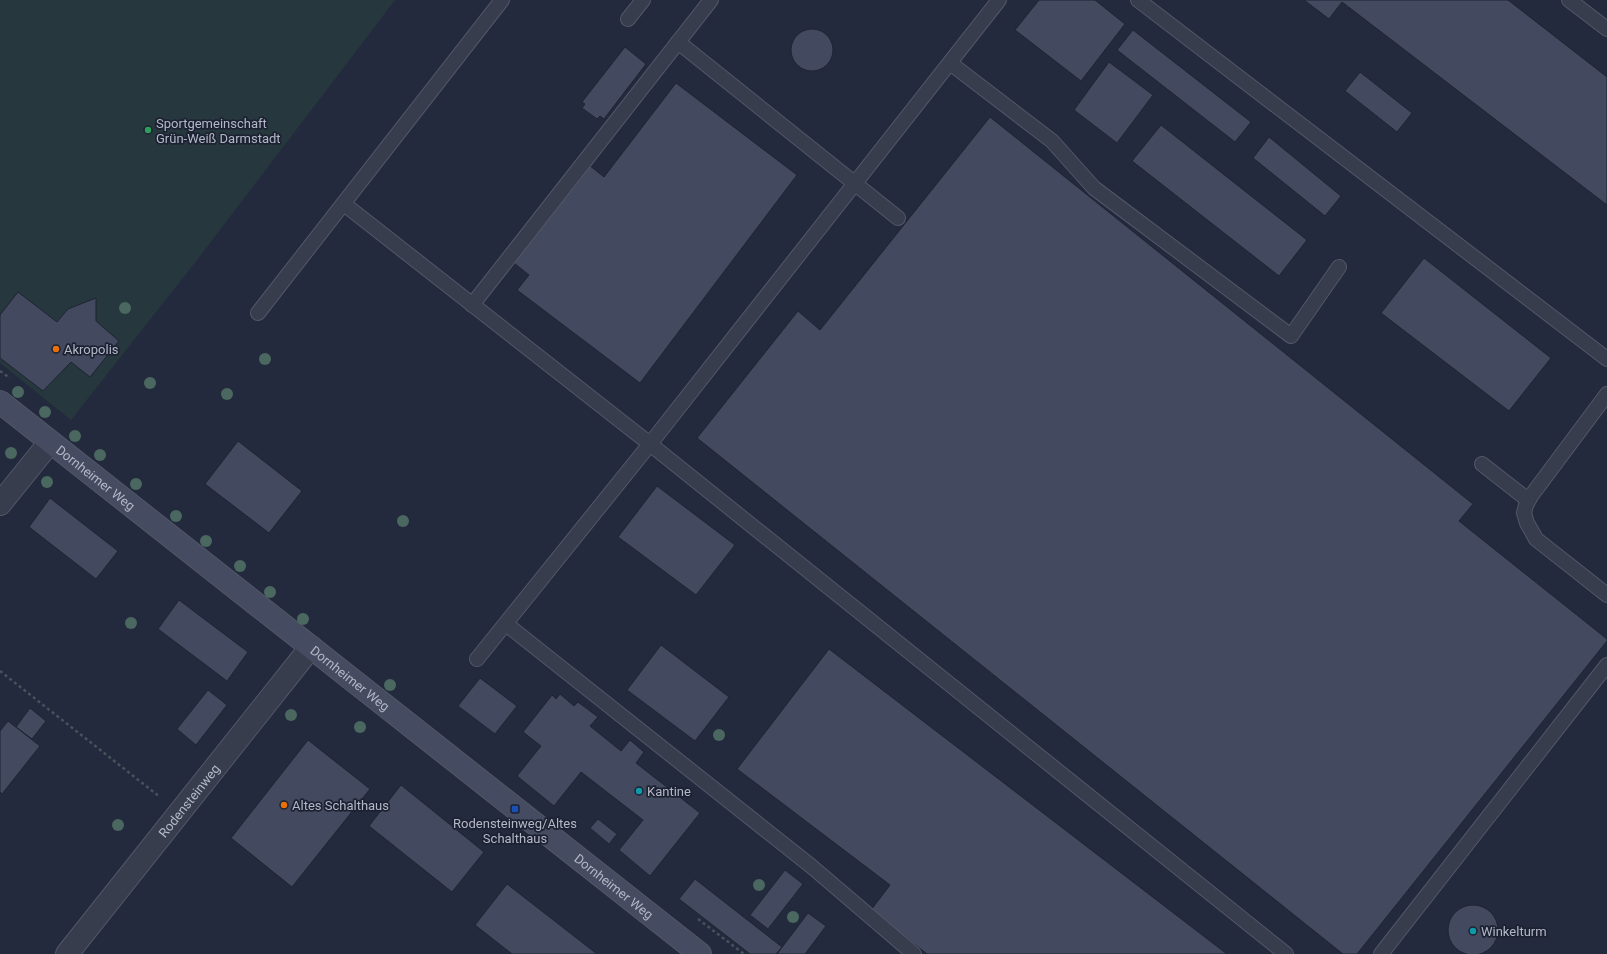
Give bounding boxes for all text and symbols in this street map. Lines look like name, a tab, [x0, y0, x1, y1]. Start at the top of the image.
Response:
place label: Sportgemeinschaft Grün-Weiß Darmstadt	[156, 116, 281, 146]
marker: Sportgemeinschaft Grün-Weiß Darmstadt	[143, 125, 153, 135]
place label: Akropolis	[64, 342, 119, 357]
marker: Akropolis	[51, 344, 61, 354]
street label: Dornheimer Weg	[53, 442, 138, 514]
street label: Dornheimer Weg	[307, 643, 392, 714]
street label: Rodensteinweg	[156, 761, 223, 840]
place label: Kantine	[647, 784, 691, 799]
marker: Kantine	[634, 786, 644, 796]
place label: Altes Schalthaus	[292, 798, 389, 813]
marker: Altes Schalthaus	[279, 800, 289, 810]
marker: Rodensteinweg/Altes Schalthaus	[510, 804, 520, 814]
place label: Rodensteinweg/Altes Schalthaus	[453, 816, 577, 846]
street label: Dornheimer Weg	[571, 851, 656, 922]
place label: Winkelturm	[1481, 924, 1547, 939]
marker: Winkelturm	[1468, 926, 1478, 936]

